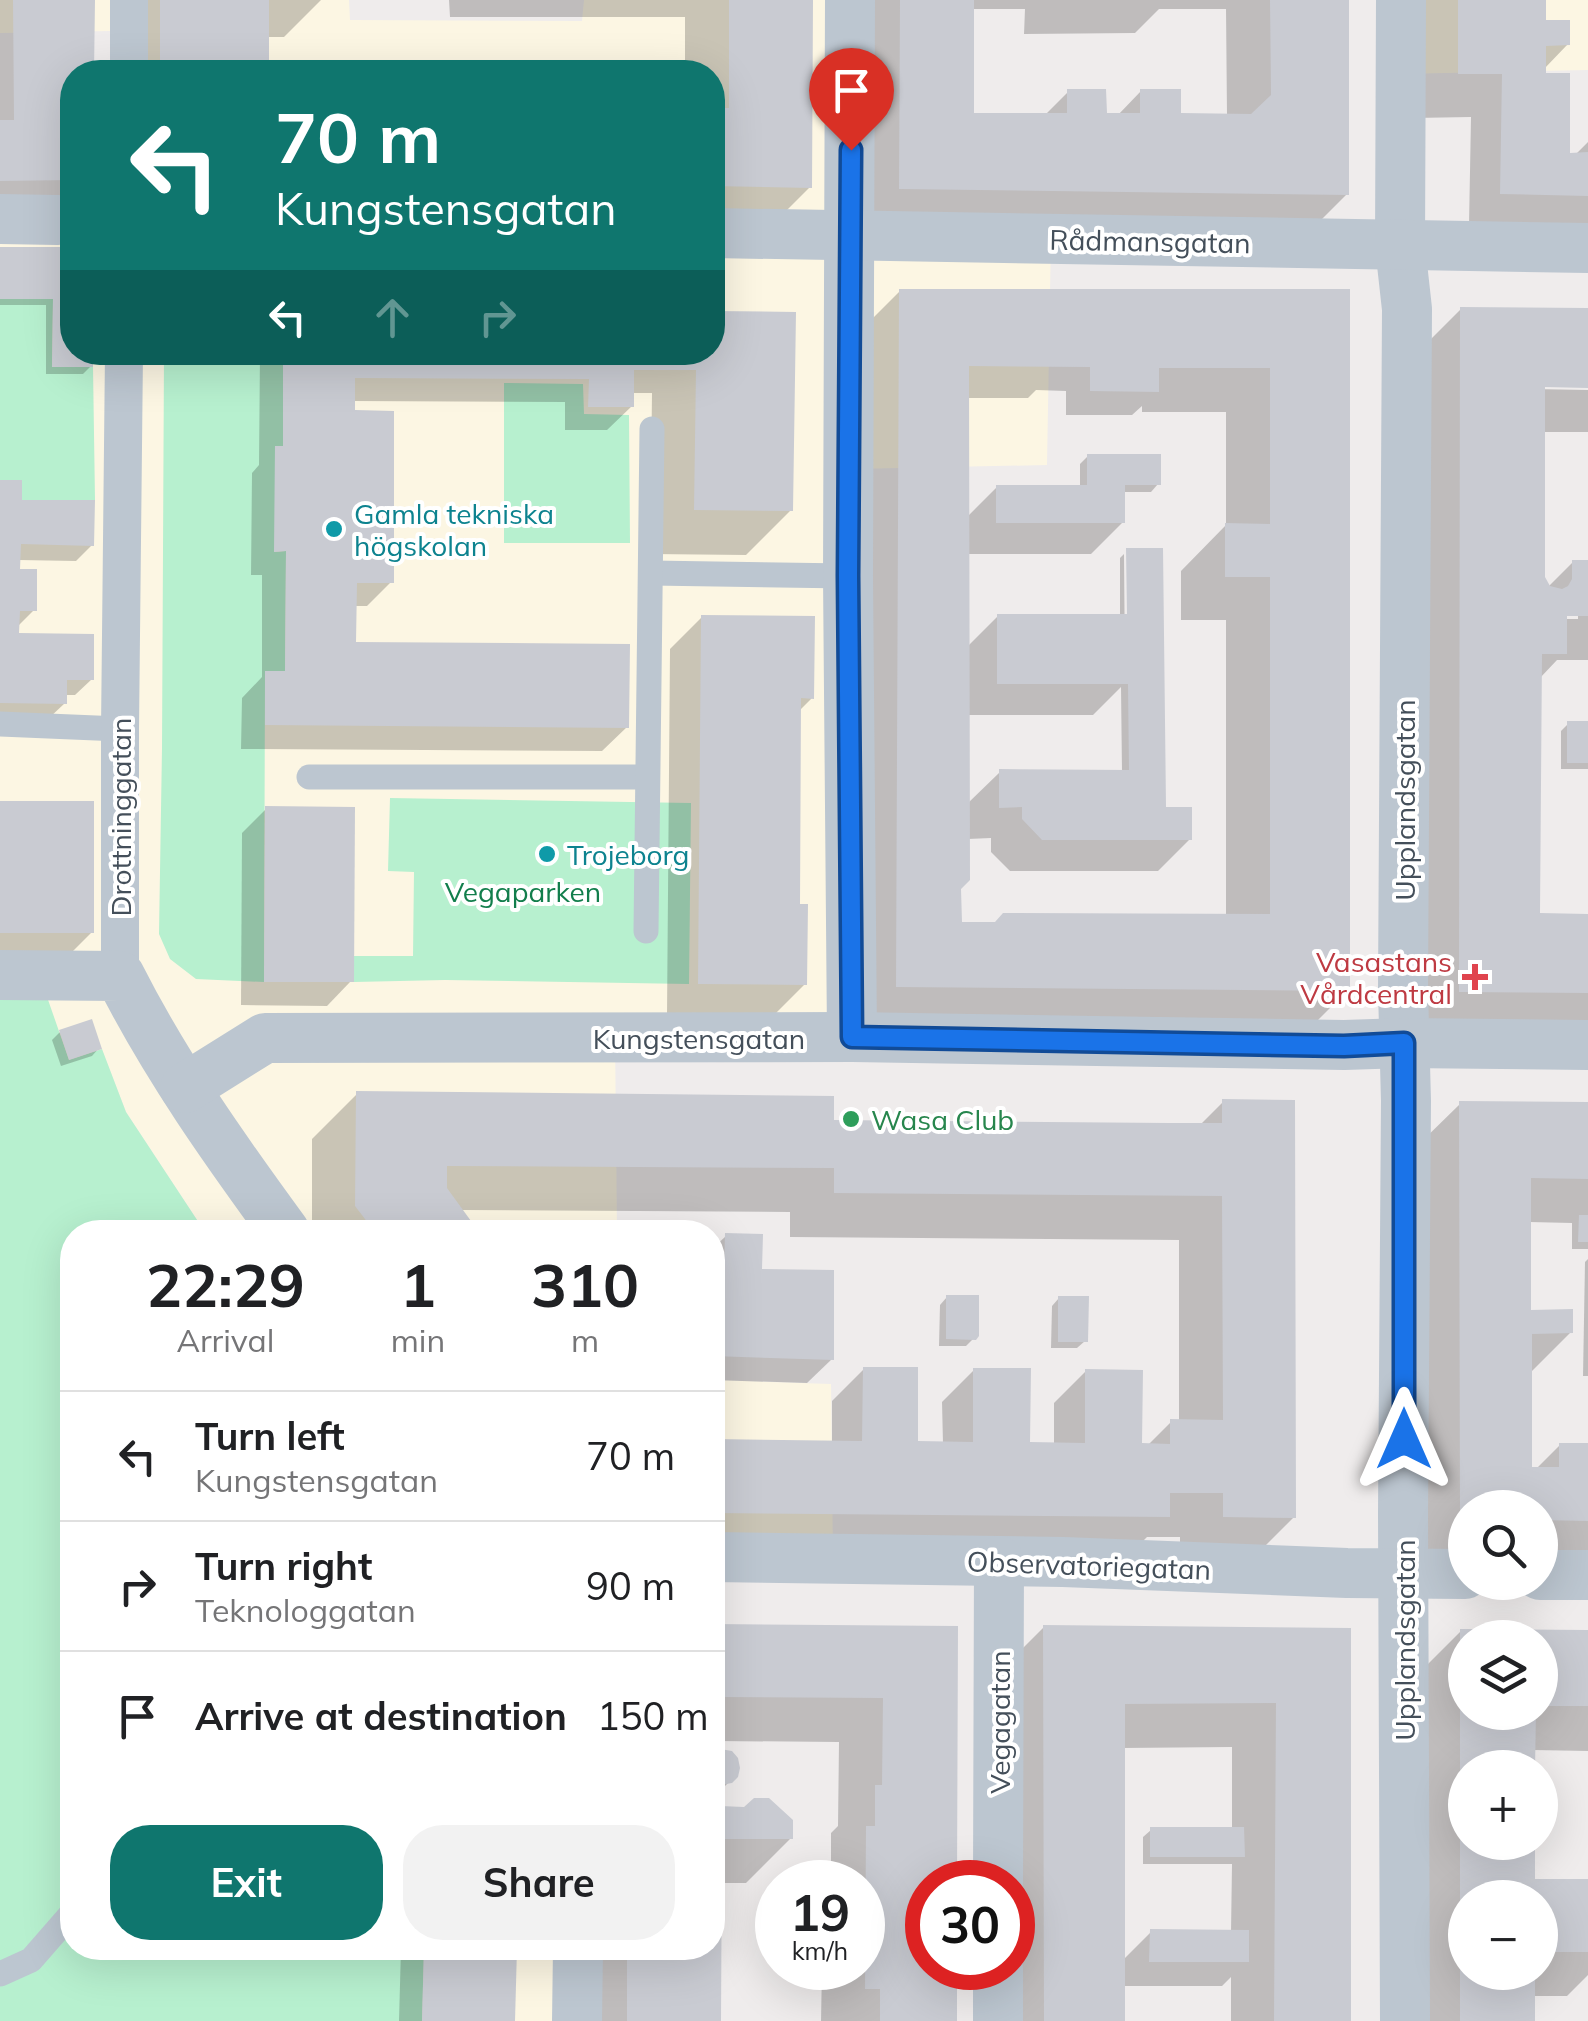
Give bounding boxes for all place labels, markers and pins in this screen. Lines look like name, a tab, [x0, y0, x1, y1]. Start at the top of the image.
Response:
pin	[809, 48, 894, 151]
place label: Gamla tekniska högskolan	[354, 496, 554, 563]
marker: Gamla tekniska högskolan	[323, 518, 345, 540]
place label: Trojeborg	[567, 837, 689, 872]
marker: Trojeborg	[536, 843, 558, 865]
place label: Vasastans Vårdcentral	[1300, 944, 1452, 1011]
marker: Vasastans Vårdcentral	[1462, 964, 1488, 990]
place label: Wasa Club	[871, 1102, 1014, 1137]
marker: Wasa Club	[840, 1108, 862, 1130]

